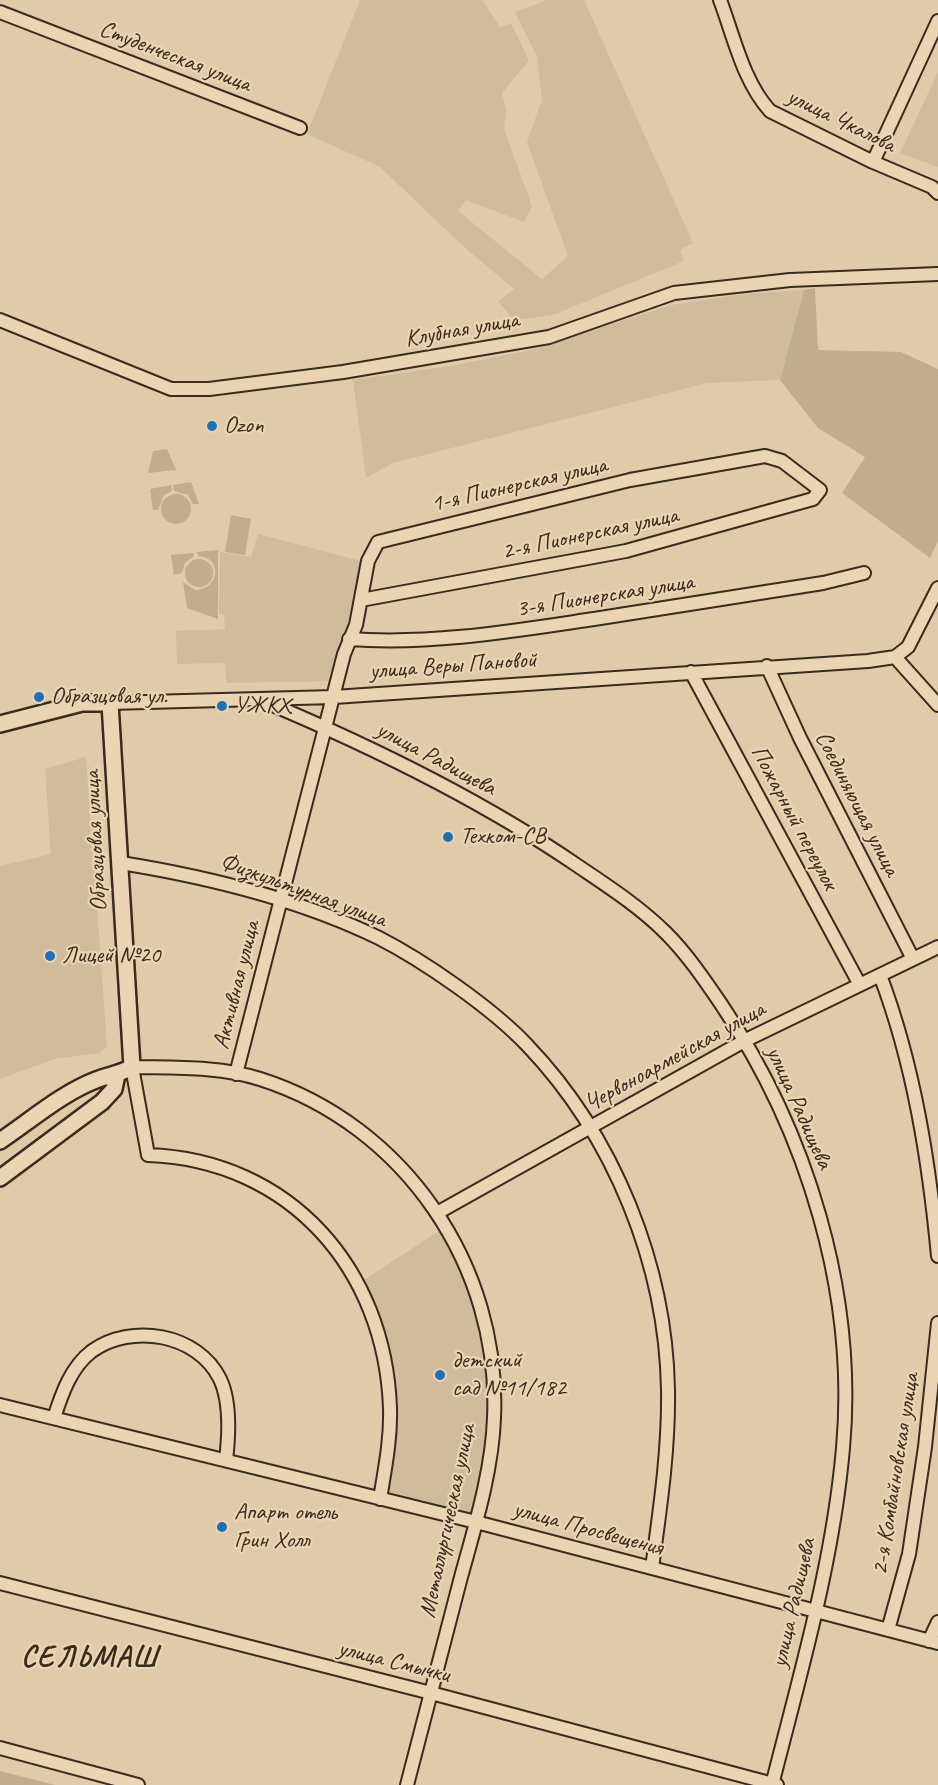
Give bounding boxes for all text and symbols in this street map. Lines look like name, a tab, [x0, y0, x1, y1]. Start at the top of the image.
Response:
street label: Студенческая улица	[95, 15, 255, 99]
street label: улица Чкалова	[782, 82, 900, 160]
street label: Клубная улица	[403, 306, 521, 354]
place label: Ozon	[224, 412, 263, 440]
marker: Ozon	[205, 419, 219, 433]
street label: 1-я Пионерская улица	[428, 451, 610, 519]
street label: 2-я Пионерская улица	[499, 501, 681, 567]
street label: 3-я Пионерская улица	[514, 568, 696, 624]
street label: улица Веры Пановой	[369, 646, 537, 686]
place label: Образцовая ул.	[51, 683, 167, 711]
marker: Образцовая ул.	[32, 690, 46, 704]
place label: УЖКХ	[234, 692, 290, 720]
marker: УЖКХ	[215, 699, 229, 713]
street label: улица Радищева	[371, 715, 501, 803]
street label: Соединяющая улица	[808, 727, 906, 881]
street label: Пожарный переулок	[744, 741, 844, 895]
street label: Образцовая улица	[78, 770, 114, 912]
place label: Техком-СВ	[460, 823, 545, 851]
marker: Техком-СВ	[441, 830, 455, 844]
street label: Физкультурная улица	[216, 848, 390, 934]
street label: Активная улица	[207, 918, 267, 1052]
place label: Лицей №20	[62, 942, 160, 970]
marker: Лицей №20	[43, 949, 57, 963]
street label: Червоноармейская улица	[580, 996, 770, 1118]
street label: улица Радищева	[759, 1042, 839, 1174]
place label: детский сад №11/182	[452, 1347, 566, 1403]
marker: детский сад №11/182	[433, 1368, 447, 1382]
street label: 2-я Комбайновская улица	[866, 1371, 926, 1577]
street label: Металлургическая улица	[413, 1422, 483, 1620]
street label: улица Просвещения	[510, 1495, 666, 1563]
place label: Апарт отель Грин Холл	[234, 1499, 337, 1555]
marker: Апарт отель Грин Холл	[215, 1520, 229, 1534]
street label: улица Радищева	[765, 1536, 823, 1670]
street label: улица Смычки	[335, 1634, 453, 1690]
district label: СЕЛЬМАШ	[19, 1640, 161, 1676]

